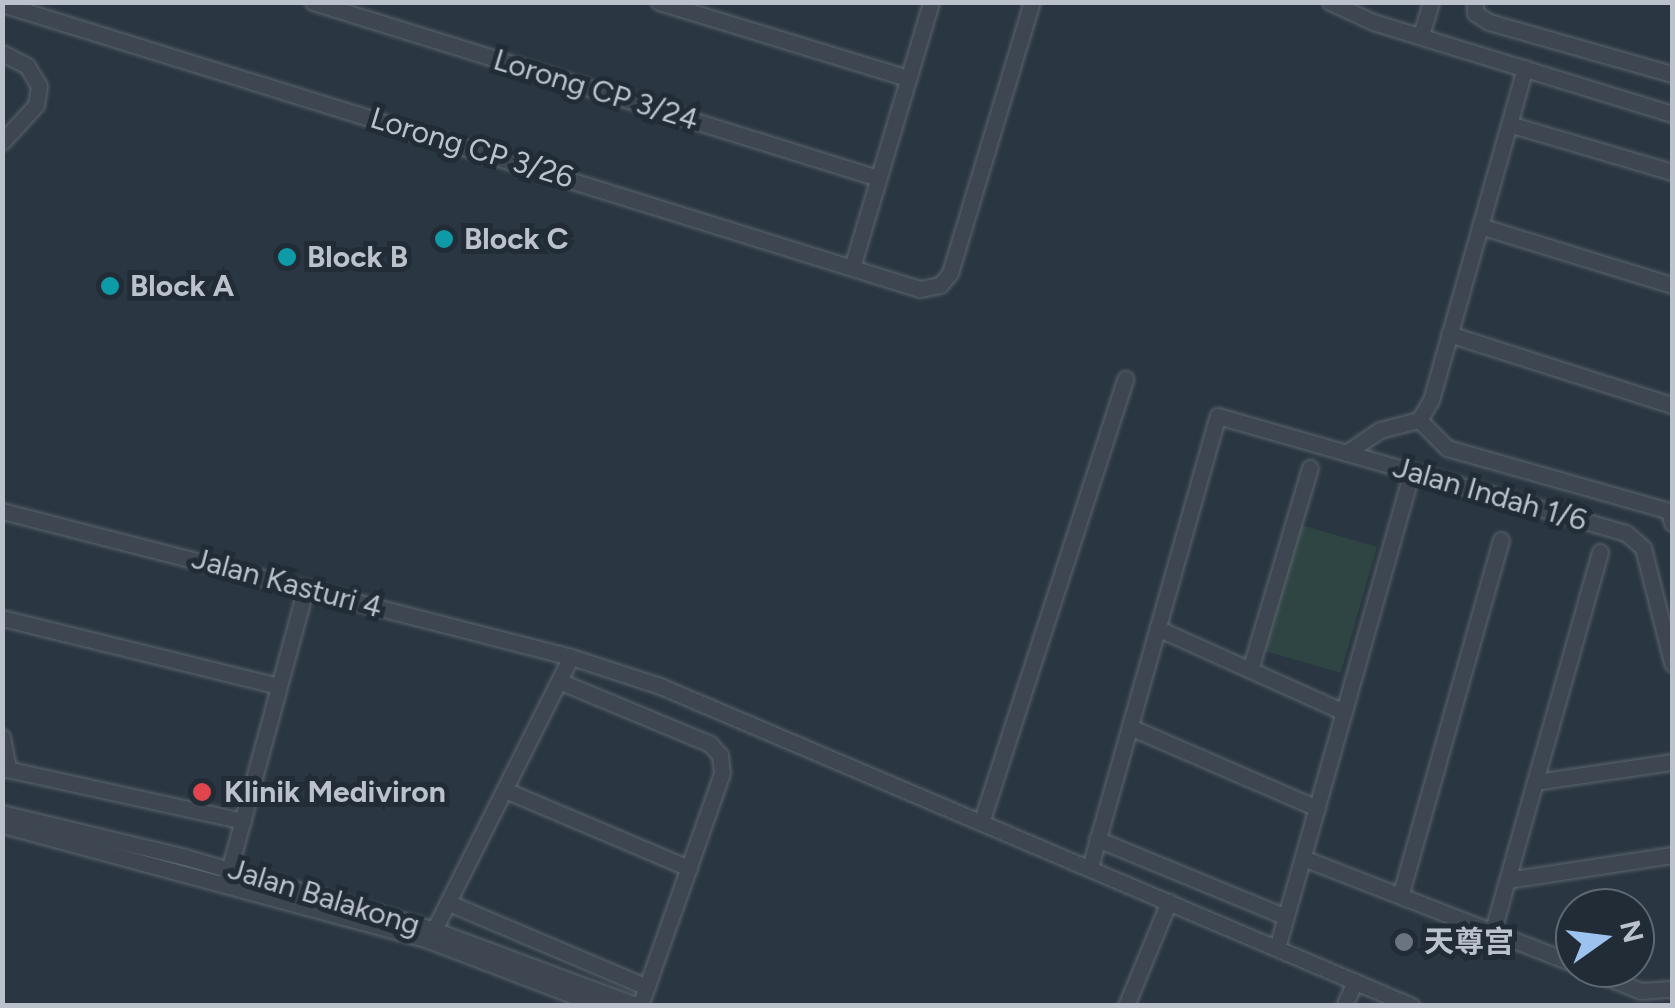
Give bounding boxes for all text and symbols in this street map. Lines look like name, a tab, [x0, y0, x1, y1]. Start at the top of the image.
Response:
street label: Lorong CP 3/24	[489, 42, 703, 138]
street label: Lorong CP 3/26	[366, 100, 578, 196]
place label: Block C	[464, 221, 569, 257]
marker: Block C	[433, 228, 455, 250]
place label: Block B	[307, 239, 408, 275]
marker: Block B	[276, 246, 298, 268]
place label: Block A	[130, 268, 234, 304]
marker: Block A	[99, 275, 121, 297]
street label: Jalan Indah 1/6	[1389, 449, 1591, 539]
street label: Jalan Kasturi 4	[188, 540, 386, 626]
place label: Klinik Mediviron	[224, 774, 446, 810]
marker: Klinik Mediviron	[189, 779, 215, 805]
street label: Jalan Balakong	[224, 851, 424, 943]
north arrow	[1555, 888, 1655, 988]
text: N	[1613, 917, 1651, 946]
place label: 天尊宫	[1424, 924, 1514, 960]
marker: 天尊宫	[1393, 931, 1415, 953]

